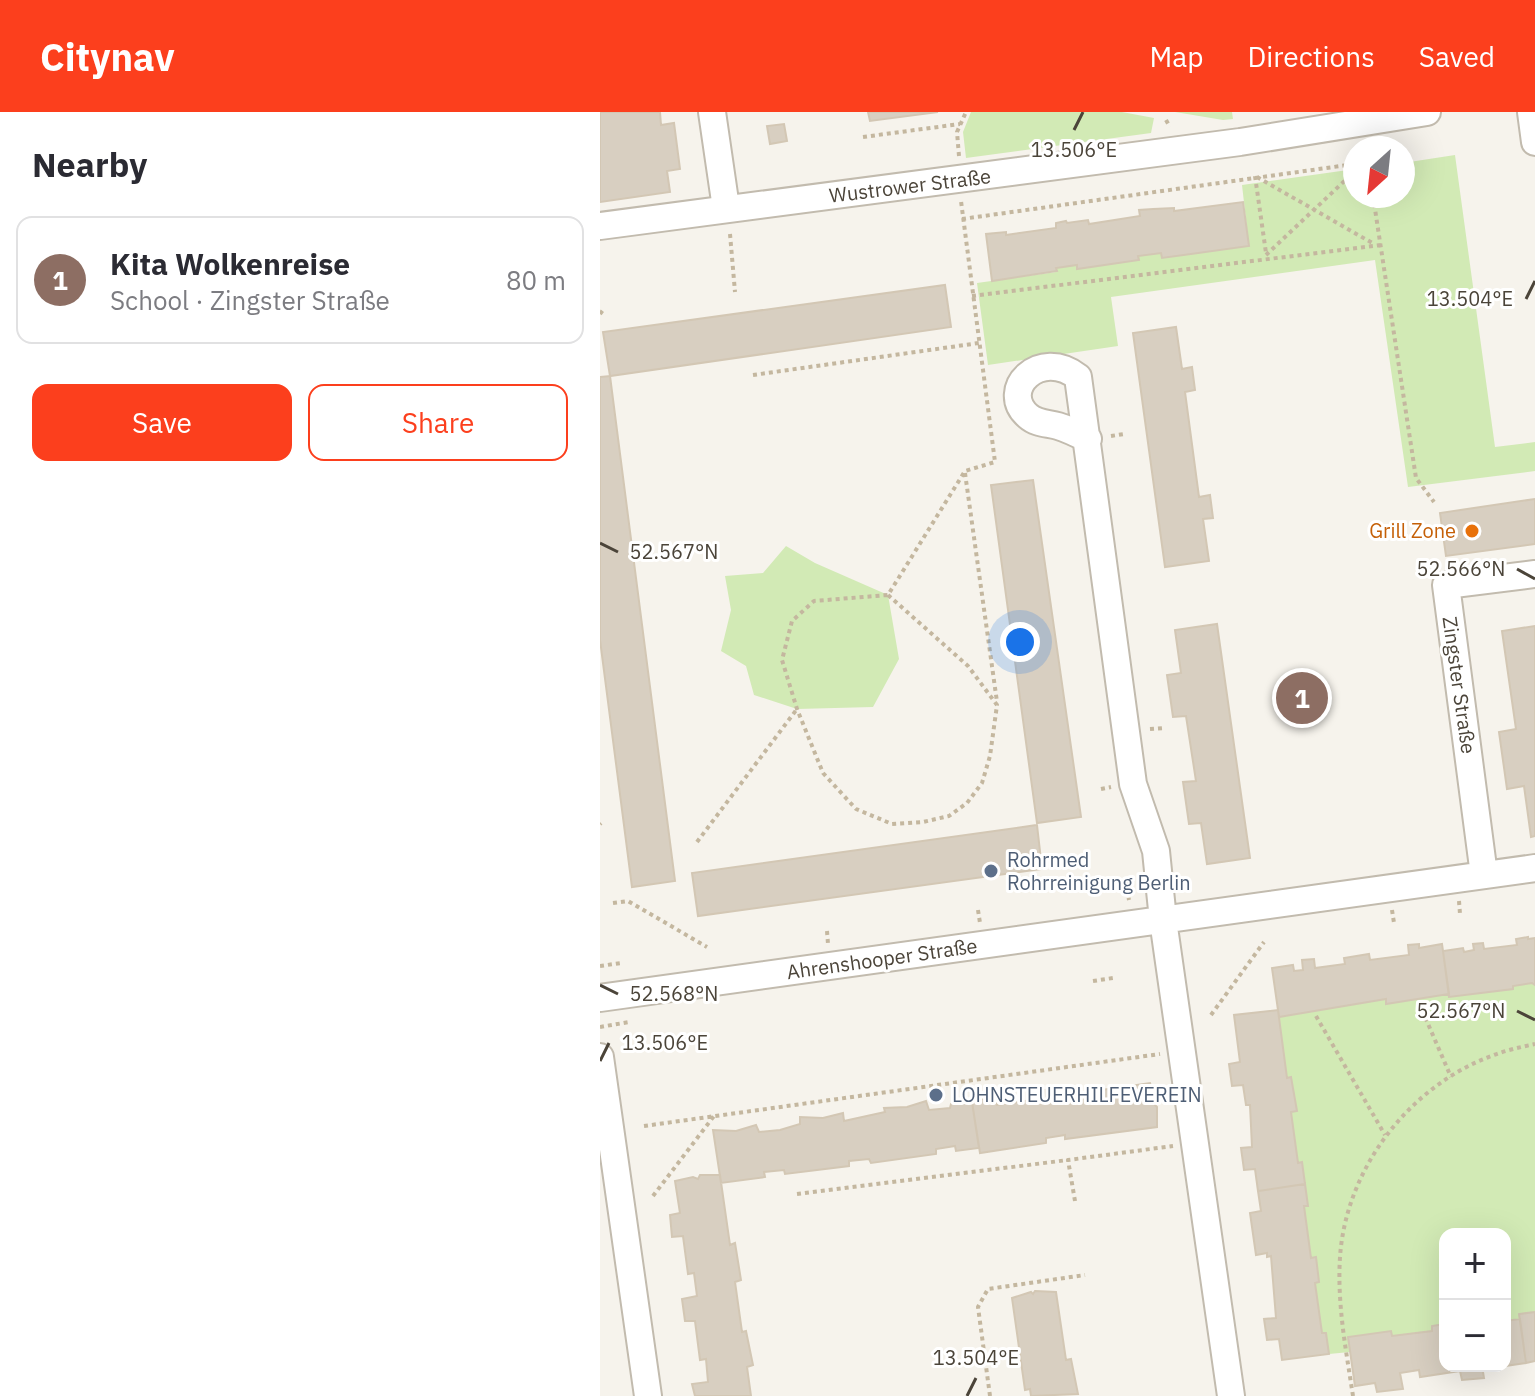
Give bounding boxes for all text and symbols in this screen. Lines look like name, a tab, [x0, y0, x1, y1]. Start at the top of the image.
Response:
text: Citynav	[40, 32, 175, 81]
text: Map	[1149, 38, 1203, 75]
text: Directions	[1247, 38, 1375, 75]
text: Saved	[1419, 38, 1495, 75]
text: 13.506°E	[1031, 136, 1117, 163]
north arrow	[1343, 136, 1415, 208]
text: Nearby	[32, 142, 147, 186]
street label: Wustrower Straße	[828, 162, 992, 209]
text: Kita Wolkenreise	[110, 244, 350, 283]
text: 1	[52, 263, 68, 297]
text: 80 m	[506, 263, 566, 297]
text: School · Zingster Straße	[110, 283, 390, 317]
text: 13.504°E	[1427, 285, 1513, 312]
button: Save	[32, 384, 292, 461]
button: Share	[308, 384, 568, 461]
place label: Grill Zone	[1369, 517, 1456, 544]
marker: Grill Zone	[1463, 522, 1481, 540]
text: 52.567°N	[630, 538, 718, 565]
text: 52.566°N	[1417, 555, 1505, 582]
street label: Zingster Straße	[1436, 614, 1483, 755]
your location	[1000, 622, 1040, 662]
pin: 1	[1276, 668, 1328, 728]
place label: Rohrmed Rohrreinigung Berlin	[1007, 846, 1191, 896]
marker: Rohrmed Rohrreinigung Berlin	[982, 862, 1000, 880]
street label: Ahrenshooper Straße	[785, 932, 979, 985]
text: 52.568°N	[630, 980, 718, 1007]
text: 52.567°N	[1417, 997, 1505, 1024]
text: 13.506°E	[622, 1029, 708, 1056]
place label: LOHNSTEUERHILFEVEREIN	[952, 1081, 1202, 1108]
marker: LOHNSTEUERHILFEVEREIN	[927, 1086, 945, 1104]
map controls	[1439, 1228, 1511, 1372]
button: +	[1439, 1228, 1511, 1300]
button: −	[1439, 1300, 1511, 1372]
text: 13.504°E	[933, 1344, 1019, 1371]

